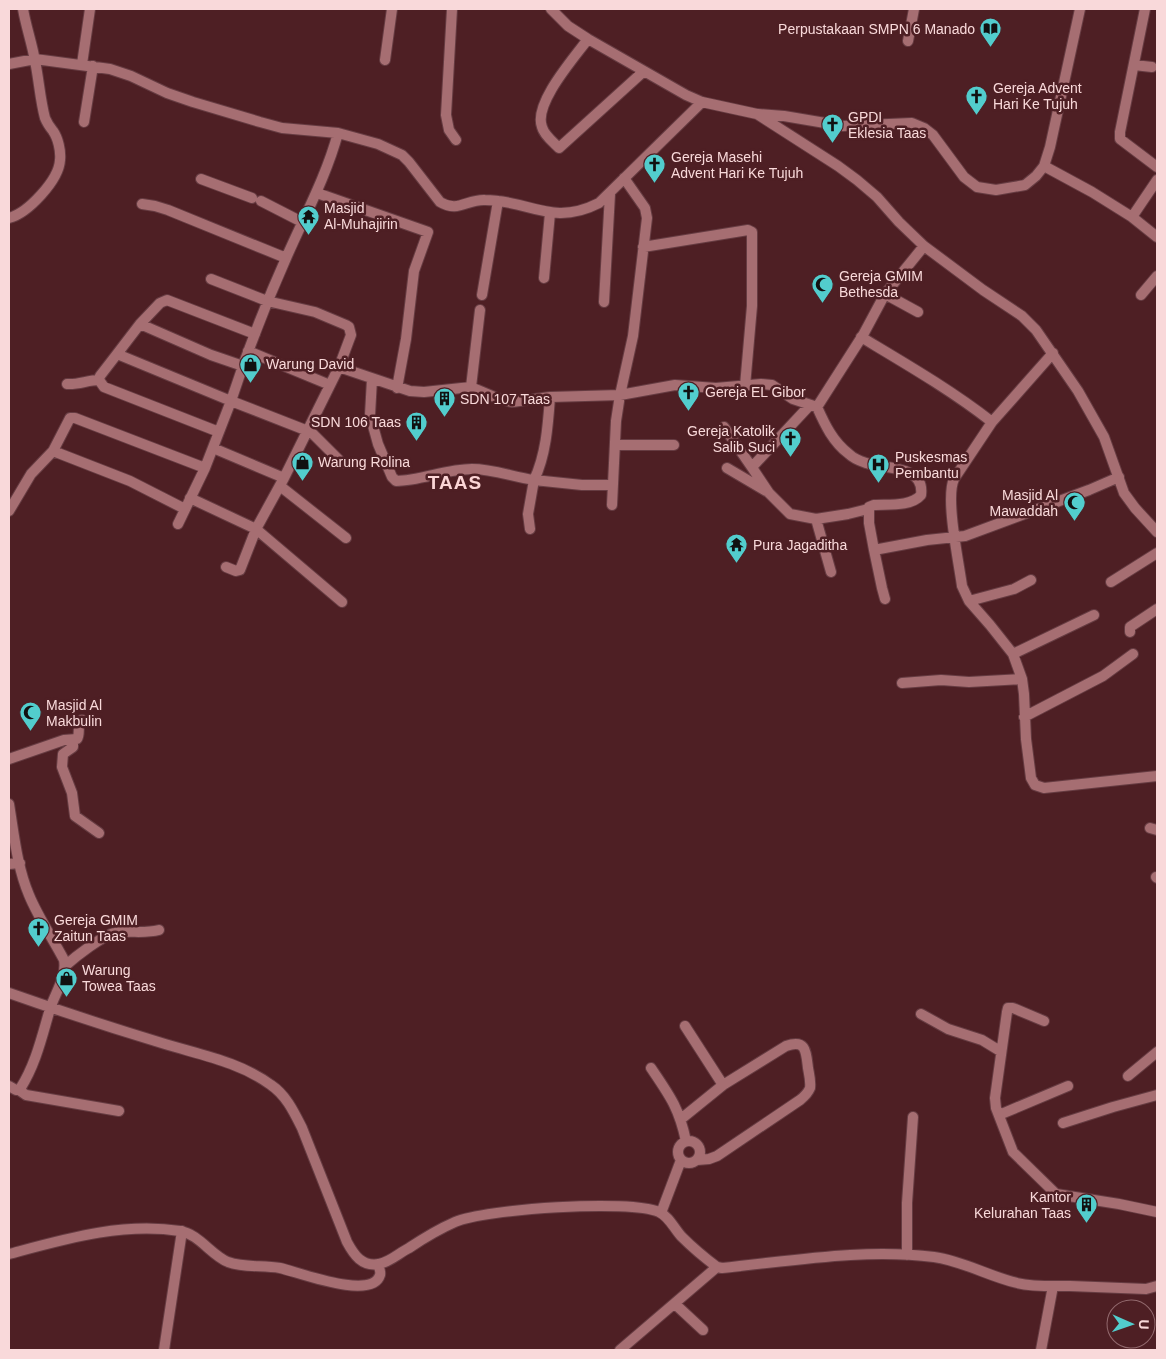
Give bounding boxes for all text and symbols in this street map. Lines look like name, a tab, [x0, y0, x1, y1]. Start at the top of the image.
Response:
library icon: Perpustakaan SMPN 6 Manado	[979, 17, 1003, 48]
place label: Perpustakaan SMPN 6 Manado	[778, 21, 975, 37]
place label: Gereja Advent Hari Ke Tujuh	[993, 80, 1082, 112]
church icon: Gereja Advent Hari Ke Tujuh	[965, 84, 989, 115]
place label: GPDI Eklesia Taas	[848, 109, 926, 141]
church icon: GPDI Eklesia Taas	[820, 113, 844, 144]
place label: Gereja Masehi Advent Hari Ke Tujuh	[671, 149, 803, 181]
church icon: Gereja Masehi Advent Hari Ke Tujuh	[643, 153, 667, 184]
place label: Masjid Al-Muhajirin	[324, 200, 398, 232]
temple icon: Masjid Al-Muhajirin	[296, 204, 320, 235]
place label: Gereja GMIM Bethesda	[839, 268, 923, 300]
mosque icon: Gereja GMIM Bethesda	[811, 272, 835, 303]
shop icon: Warung David	[238, 352, 262, 383]
place label: Warung David	[266, 356, 354, 372]
church icon: Gereja EL Gibor	[677, 380, 701, 411]
place label: Gereja EL Gibor	[705, 384, 806, 400]
building icon: SDN 107 Taas	[432, 387, 456, 418]
place label: SDN 107 Taas	[460, 391, 550, 407]
building icon: SDN 106 Taas	[405, 410, 429, 441]
place label: SDN 106 Taas	[311, 414, 401, 430]
place label: Gereja Katolik Salib Suci	[687, 423, 776, 455]
church icon: Gereja Katolik Salib Suci	[779, 427, 803, 458]
place label: Puskesmas Pembantu	[895, 449, 967, 481]
shop icon: Warung Rolina	[290, 450, 314, 481]
hospital icon: Puskesmas Pembantu	[867, 453, 891, 484]
place label: Warung Rolina	[318, 454, 410, 470]
district label: TAAS	[428, 472, 482, 493]
place label: Masjid Al Mawaddah	[990, 487, 1058, 519]
mosque icon: Masjid Al Mawaddah	[1062, 491, 1086, 522]
temple icon: Pura Jagaditha	[725, 533, 749, 564]
place label: Pura Jagaditha	[753, 537, 847, 553]
place label: Masjid Al Makbulin	[46, 697, 102, 729]
mosque icon: Masjid Al Makbulin	[18, 701, 42, 732]
place label: Gereja GMIM Zaitun Taas	[54, 912, 138, 944]
church icon: Gereja GMIM Zaitun Taas	[26, 916, 50, 947]
place label: Warung Towea Taas	[82, 962, 156, 994]
shop icon: Warung Towea Taas	[54, 966, 78, 997]
place label: Kantor Kelurahan Taas	[974, 1189, 1071, 1221]
building icon: Kantor Kelurahan Taas	[1075, 1193, 1099, 1224]
north arrow	[1106, 1299, 1156, 1349]
text: U	[1136, 1319, 1152, 1330]

